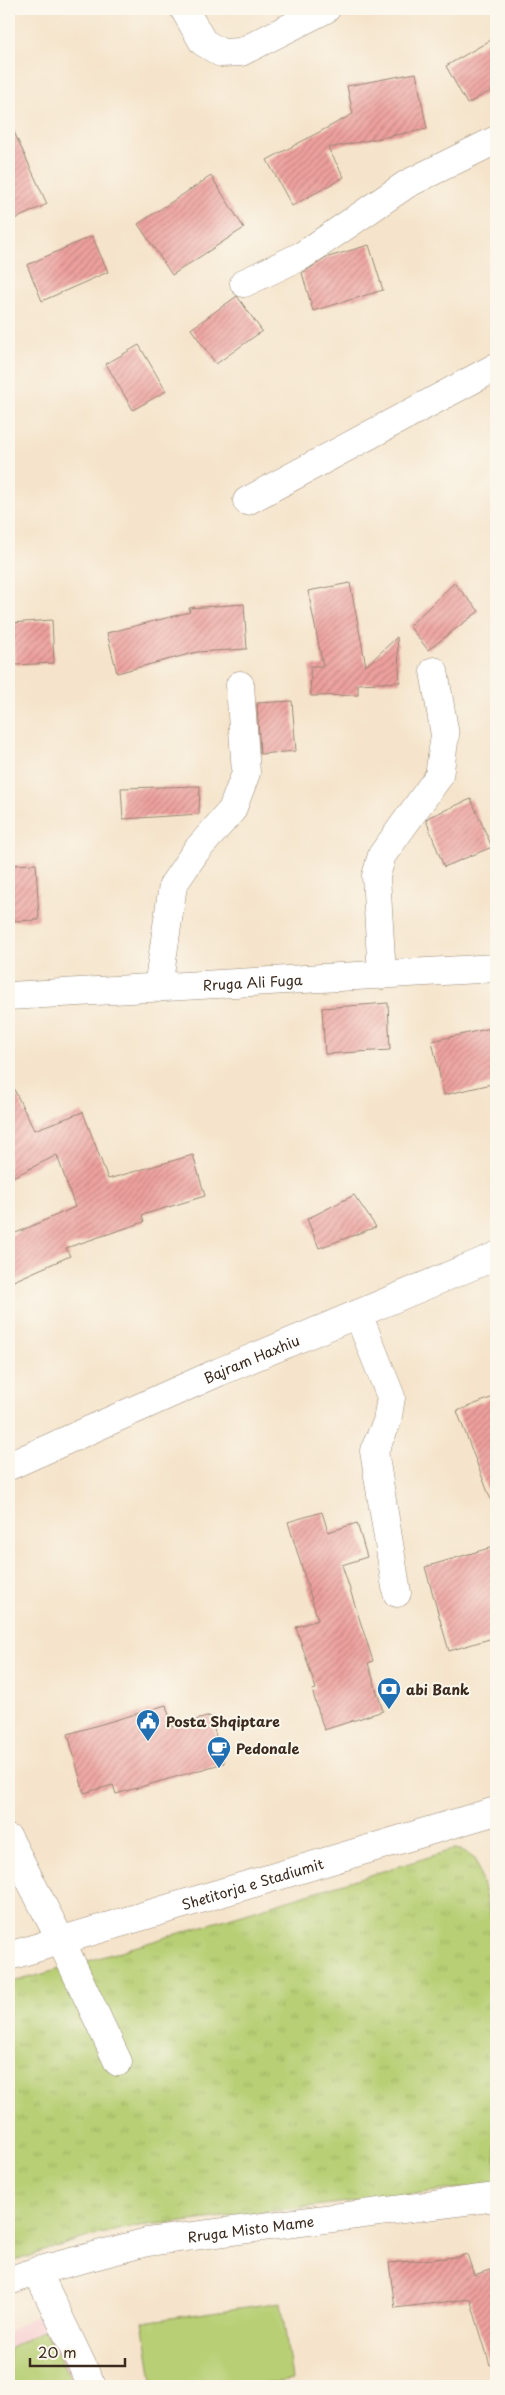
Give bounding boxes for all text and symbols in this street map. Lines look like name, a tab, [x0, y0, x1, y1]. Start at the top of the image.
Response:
street label: Rruga Ali Fuga	[202, 969, 303, 995]
street label: Bajram Haxhiu	[200, 1329, 302, 1388]
bank icon: abi Bank	[376, 1676, 402, 1710]
place label: abi Bank	[406, 1679, 470, 1700]
public building icon: Posta Shqiptare	[135, 1708, 161, 1742]
place label: Posta Shqiptare	[166, 1711, 280, 1732]
cafe icon: Pedonale	[206, 1735, 232, 1769]
place label: Pedonale	[236, 1738, 299, 1759]
street label: Shetitorja e Stadiumit	[179, 1852, 326, 1915]
street label: Rruga Misto Mame	[186, 2210, 315, 2247]
scale bar	[30, 2335, 125, 2367]
text: 20 m	[38, 2340, 77, 2363]

